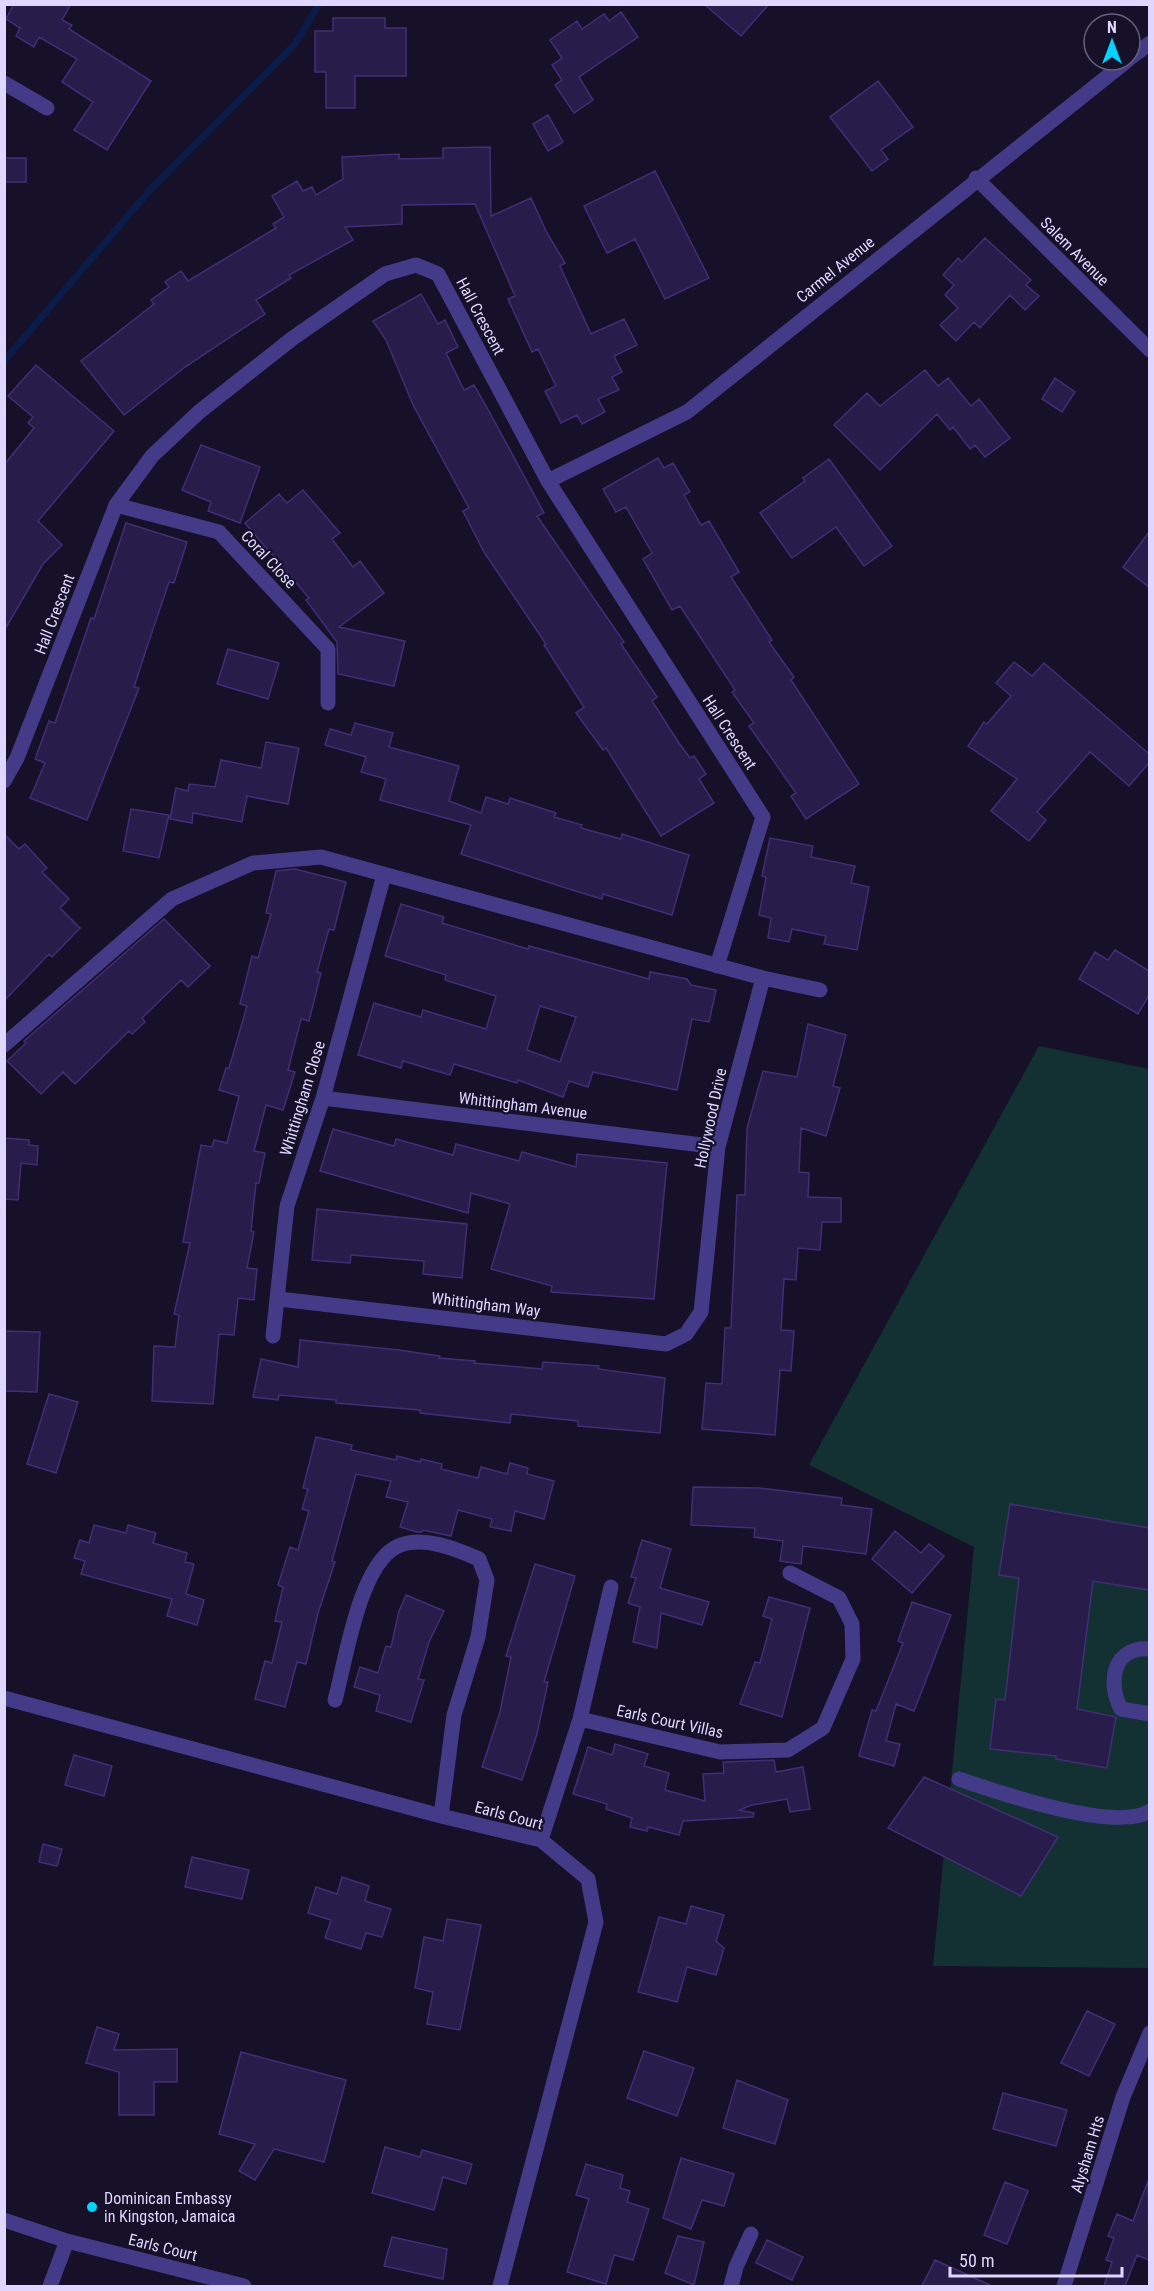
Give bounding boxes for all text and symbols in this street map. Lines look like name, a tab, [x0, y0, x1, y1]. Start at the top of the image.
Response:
north arrow	[1082, 12, 1142, 72]
text: N	[1107, 18, 1117, 37]
street label: Salem Avenue	[1036, 213, 1113, 290]
street label: Carmel Avenue	[793, 232, 878, 307]
street label: Hall Crescent	[452, 274, 509, 358]
street label: Coral Close	[237, 526, 300, 592]
street label: Hall Crescent	[30, 571, 79, 657]
street label: Hall Crescent	[699, 692, 761, 773]
street label: Whittingham Close	[276, 1038, 329, 1158]
street label: Hollywood Drive	[691, 1066, 730, 1170]
street label: Whittingham Avenue	[457, 1088, 588, 1123]
street label: Whittingham Way	[430, 1288, 542, 1321]
street label: Earls Court Villas	[615, 1701, 725, 1742]
street label: Earls Court	[473, 1797, 545, 1834]
street label: Alysham Hts	[1067, 2113, 1108, 2195]
place label: Dominican Embassy in Kingston, Jamaica	[104, 2189, 235, 2226]
marker: Dominican Embassy in Kingston, Jamaica	[85, 2200, 99, 2214]
street label: Earls Court	[127, 2230, 199, 2265]
scale bar	[950, 2240, 1122, 2278]
text: 50 m	[959, 2250, 994, 2271]

